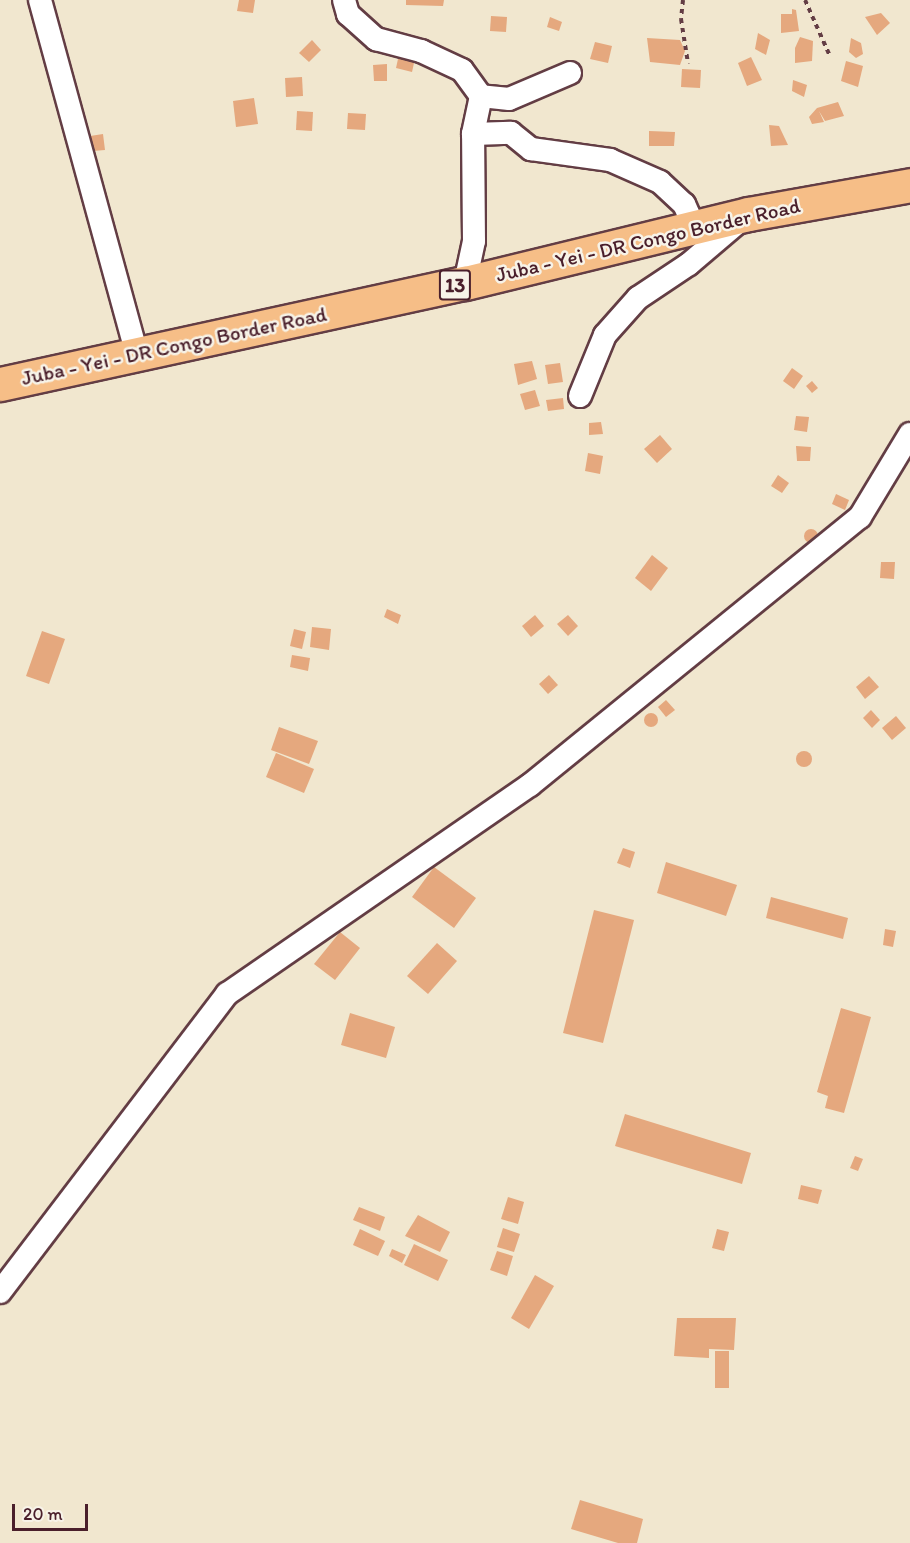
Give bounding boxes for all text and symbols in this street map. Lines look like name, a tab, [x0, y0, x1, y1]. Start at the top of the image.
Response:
street label: Juba - Yei - DR Congo Border Road	[493, 193, 803, 287]
road number: 13	[438, 268, 472, 302]
street label: Juba - Yei - DR Congo Border Road	[19, 301, 329, 391]
scale bar	[15, 1492, 92, 1530]
text: 20 m	[23, 1503, 63, 1525]

